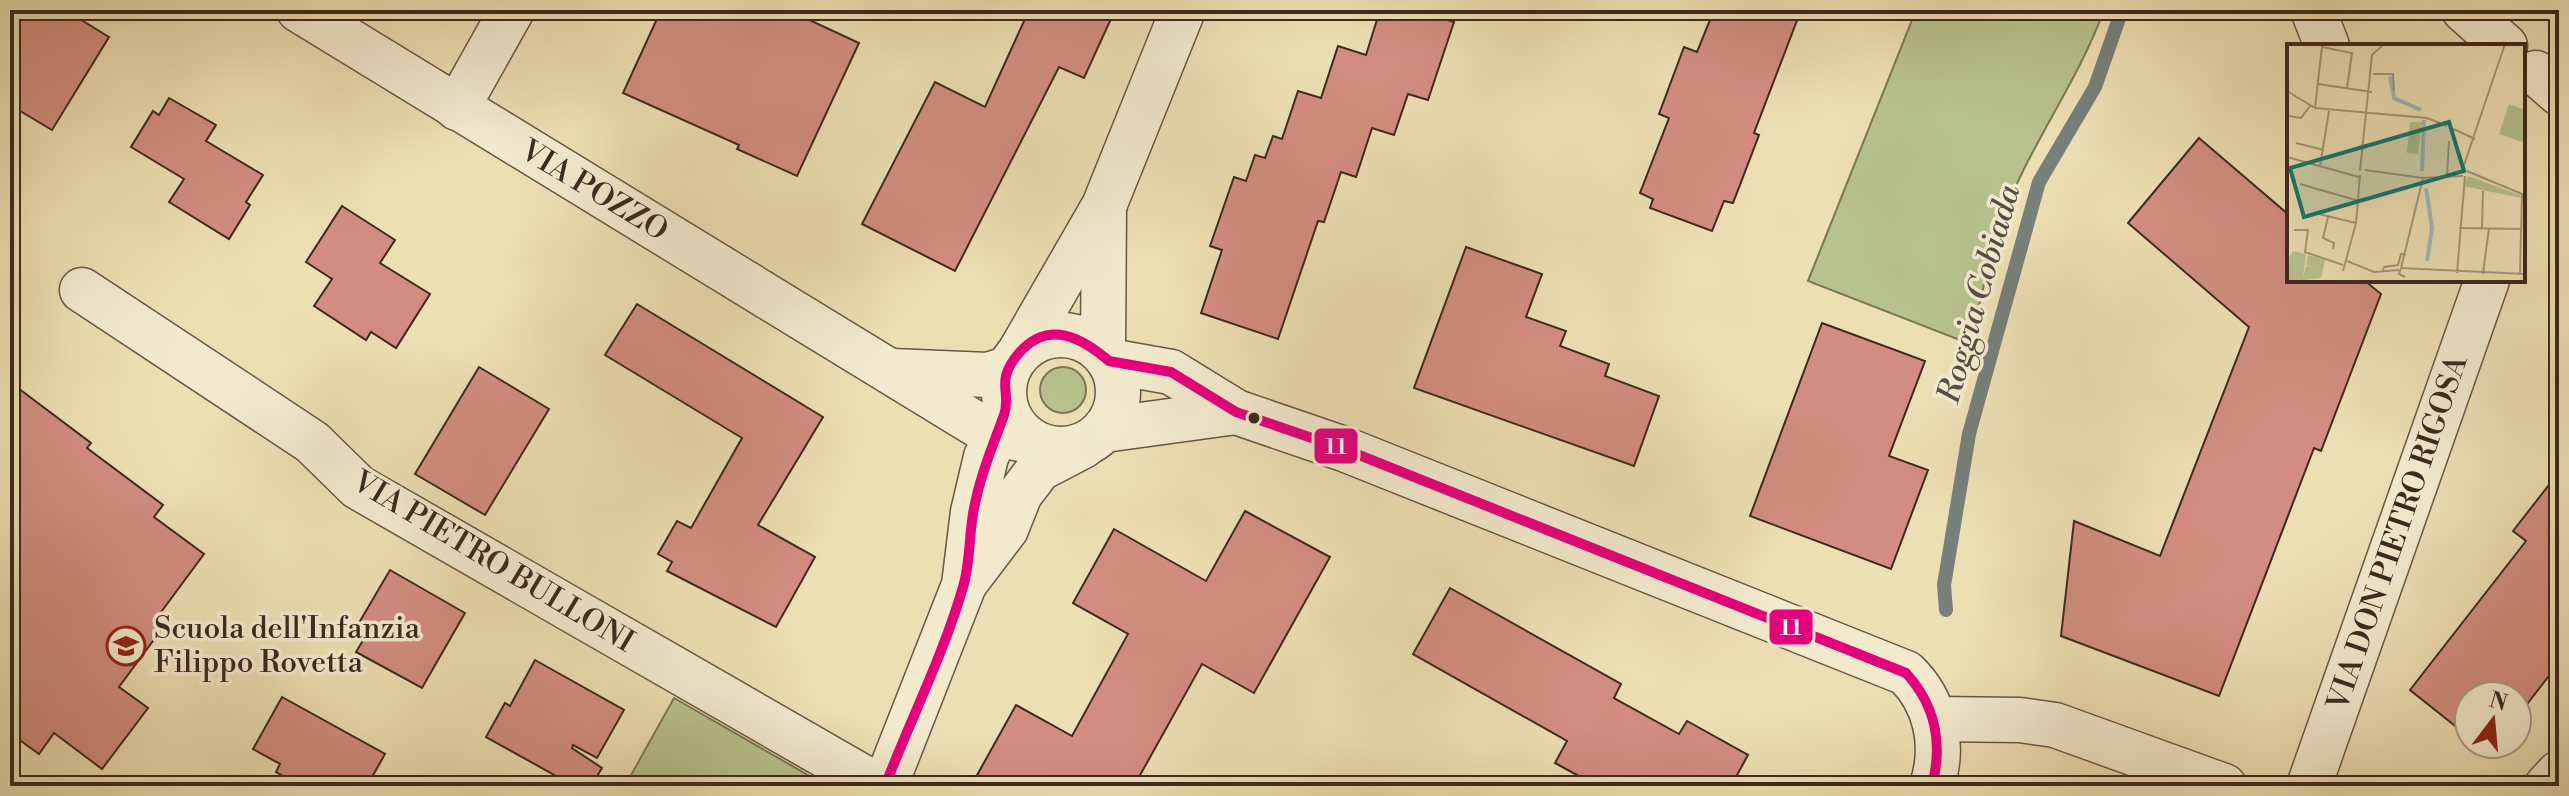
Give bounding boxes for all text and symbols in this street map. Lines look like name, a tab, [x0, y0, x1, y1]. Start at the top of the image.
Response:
inset map	[2287, 44, 2525, 282]
street label: VIA POZZO	[512, 132, 675, 250]
water label: Roggia Cobiada	[1928, 180, 2029, 409]
street label: VIA DON PIETRO RIGOSA	[2319, 349, 2477, 716]
unlabelled marker	[1246, 410, 1262, 426]
line badge: 11	[1313, 427, 1359, 465]
text: 11	[1325, 434, 1347, 461]
street label: VIA PIETRO BULLONI	[345, 462, 641, 661]
line badge: 11	[1768, 608, 1814, 646]
place label: Scuola dell'Infanzia Filippo Rovetta	[154, 610, 421, 682]
text: 11	[1780, 615, 1802, 642]
school or university icon: Scuola dell'Infanzia Filippo Rovetta	[105, 625, 147, 667]
north arrow	[2453, 680, 2533, 760]
text: N	[2486, 687, 2511, 718]

